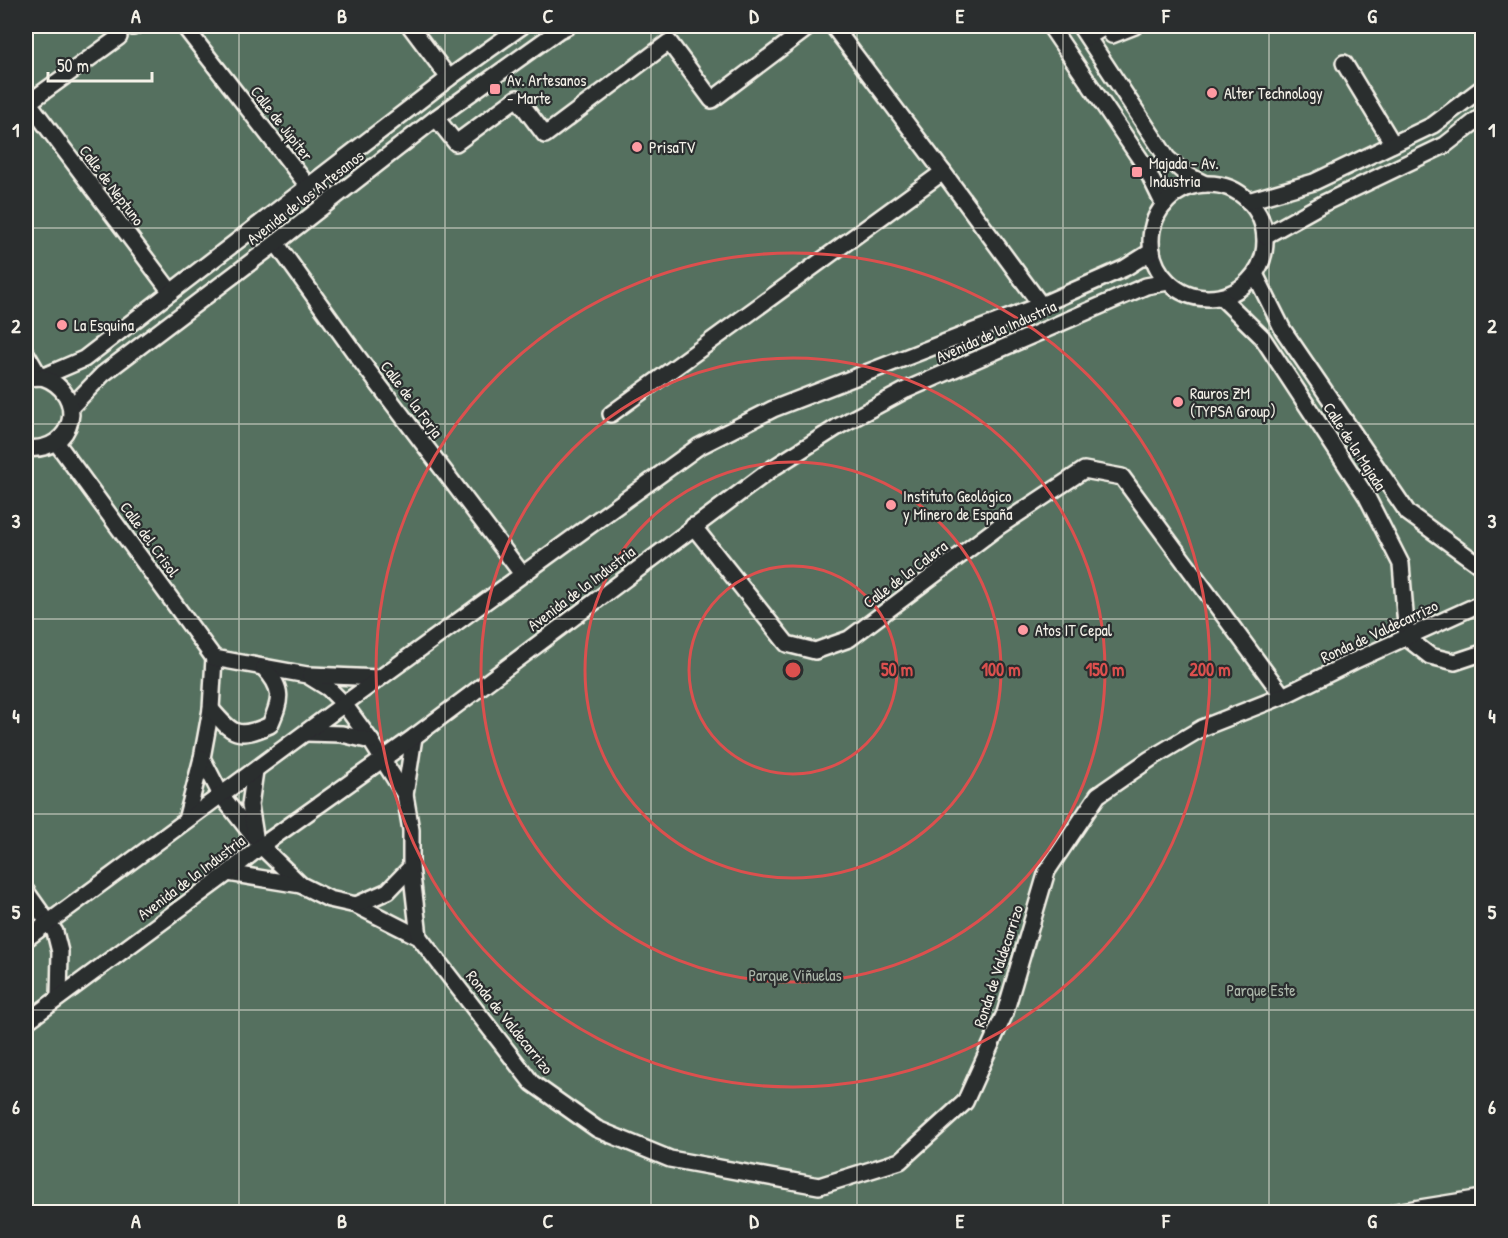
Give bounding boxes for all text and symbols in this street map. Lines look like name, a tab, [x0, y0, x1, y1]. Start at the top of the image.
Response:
text: A	[131, 2, 141, 29]
text: B	[337, 2, 347, 29]
text: C	[543, 2, 554, 29]
text: D	[749, 2, 759, 29]
text: E	[956, 2, 965, 29]
text: F	[1161, 2, 1171, 29]
text: G	[1367, 2, 1377, 29]
scale bar	[48, 45, 152, 83]
text: 50 m	[57, 53, 89, 78]
place label: Av. Artesanos - Marte	[507, 69, 586, 109]
street label: Calle de Júpiter	[246, 81, 318, 165]
marker: Av. Artesanos - Marte	[488, 82, 502, 96]
place label: Alter Technology	[1224, 82, 1323, 104]
marker: Alter Technology	[1205, 86, 1219, 100]
text: 1	[12, 116, 20, 143]
text: 1	[1488, 116, 1496, 143]
place label: PrisaTV	[649, 136, 695, 158]
street label: Calle de Neptuno	[74, 140, 150, 230]
marker: PrisaTV	[630, 140, 644, 154]
street label: Avenida de los Artesanos	[242, 144, 368, 250]
place label: Majada - Av. Industria	[1149, 152, 1219, 192]
marker: Majada - Av. Industria	[1130, 165, 1144, 179]
street label: Avenida de la Industria	[932, 295, 1060, 367]
text: 2	[11, 312, 21, 339]
text: 2	[1487, 312, 1497, 339]
place label: La Esquina	[74, 314, 134, 336]
marker: La Esquina	[55, 318, 69, 332]
street label: Calle de la Forja	[376, 356, 448, 442]
place label: Rauros ZM (TYPSA Group)	[1190, 382, 1276, 422]
marker: Rauros ZM (TYPSA Group)	[1171, 395, 1185, 409]
street label: Calle de la Majada	[1318, 398, 1392, 494]
place label: Instituto Geológico y Minero de España	[903, 485, 1013, 525]
street label: Calle del Crisol	[115, 497, 185, 582]
marker: Instituto Geológico y Minero de España	[884, 498, 898, 512]
text: 3	[12, 507, 21, 534]
text: 3	[1488, 507, 1497, 534]
street label: Calle de la Calera	[858, 535, 952, 613]
street label: Avenida de la Industria	[523, 540, 639, 636]
street label: Ronda de Valdecarrizo	[1317, 594, 1442, 668]
place label: Atos IT Cepal	[1035, 619, 1113, 641]
marker: Atos IT Cepal	[1016, 623, 1030, 637]
text: 50 m	[881, 657, 913, 682]
text: 100 m	[981, 657, 1021, 682]
text: 150 m	[1086, 657, 1124, 682]
text: 200 m	[1190, 657, 1230, 682]
centre of rings	[783, 660, 803, 680]
text: 4	[12, 702, 20, 729]
text: 4	[1488, 702, 1496, 729]
street label: Avenida de la Industria	[133, 829, 249, 925]
text: 5	[12, 898, 21, 925]
text: 5	[1488, 898, 1497, 925]
street label: Ronda de Valdecarrizo	[968, 902, 1028, 1030]
park label: Parque Viñuelas	[748, 964, 842, 986]
street label: Ronda de Valdecarrizo	[461, 966, 559, 1079]
park label: Parque Este	[1226, 979, 1296, 1001]
text: 6	[12, 1093, 20, 1120]
text: 6	[1488, 1093, 1496, 1120]
text: A	[131, 1207, 141, 1234]
text: B	[337, 1207, 347, 1234]
text: C	[543, 1207, 554, 1234]
text: D	[749, 1207, 759, 1234]
text: E	[956, 1207, 965, 1234]
text: F	[1161, 1207, 1171, 1234]
text: G	[1367, 1207, 1377, 1234]

